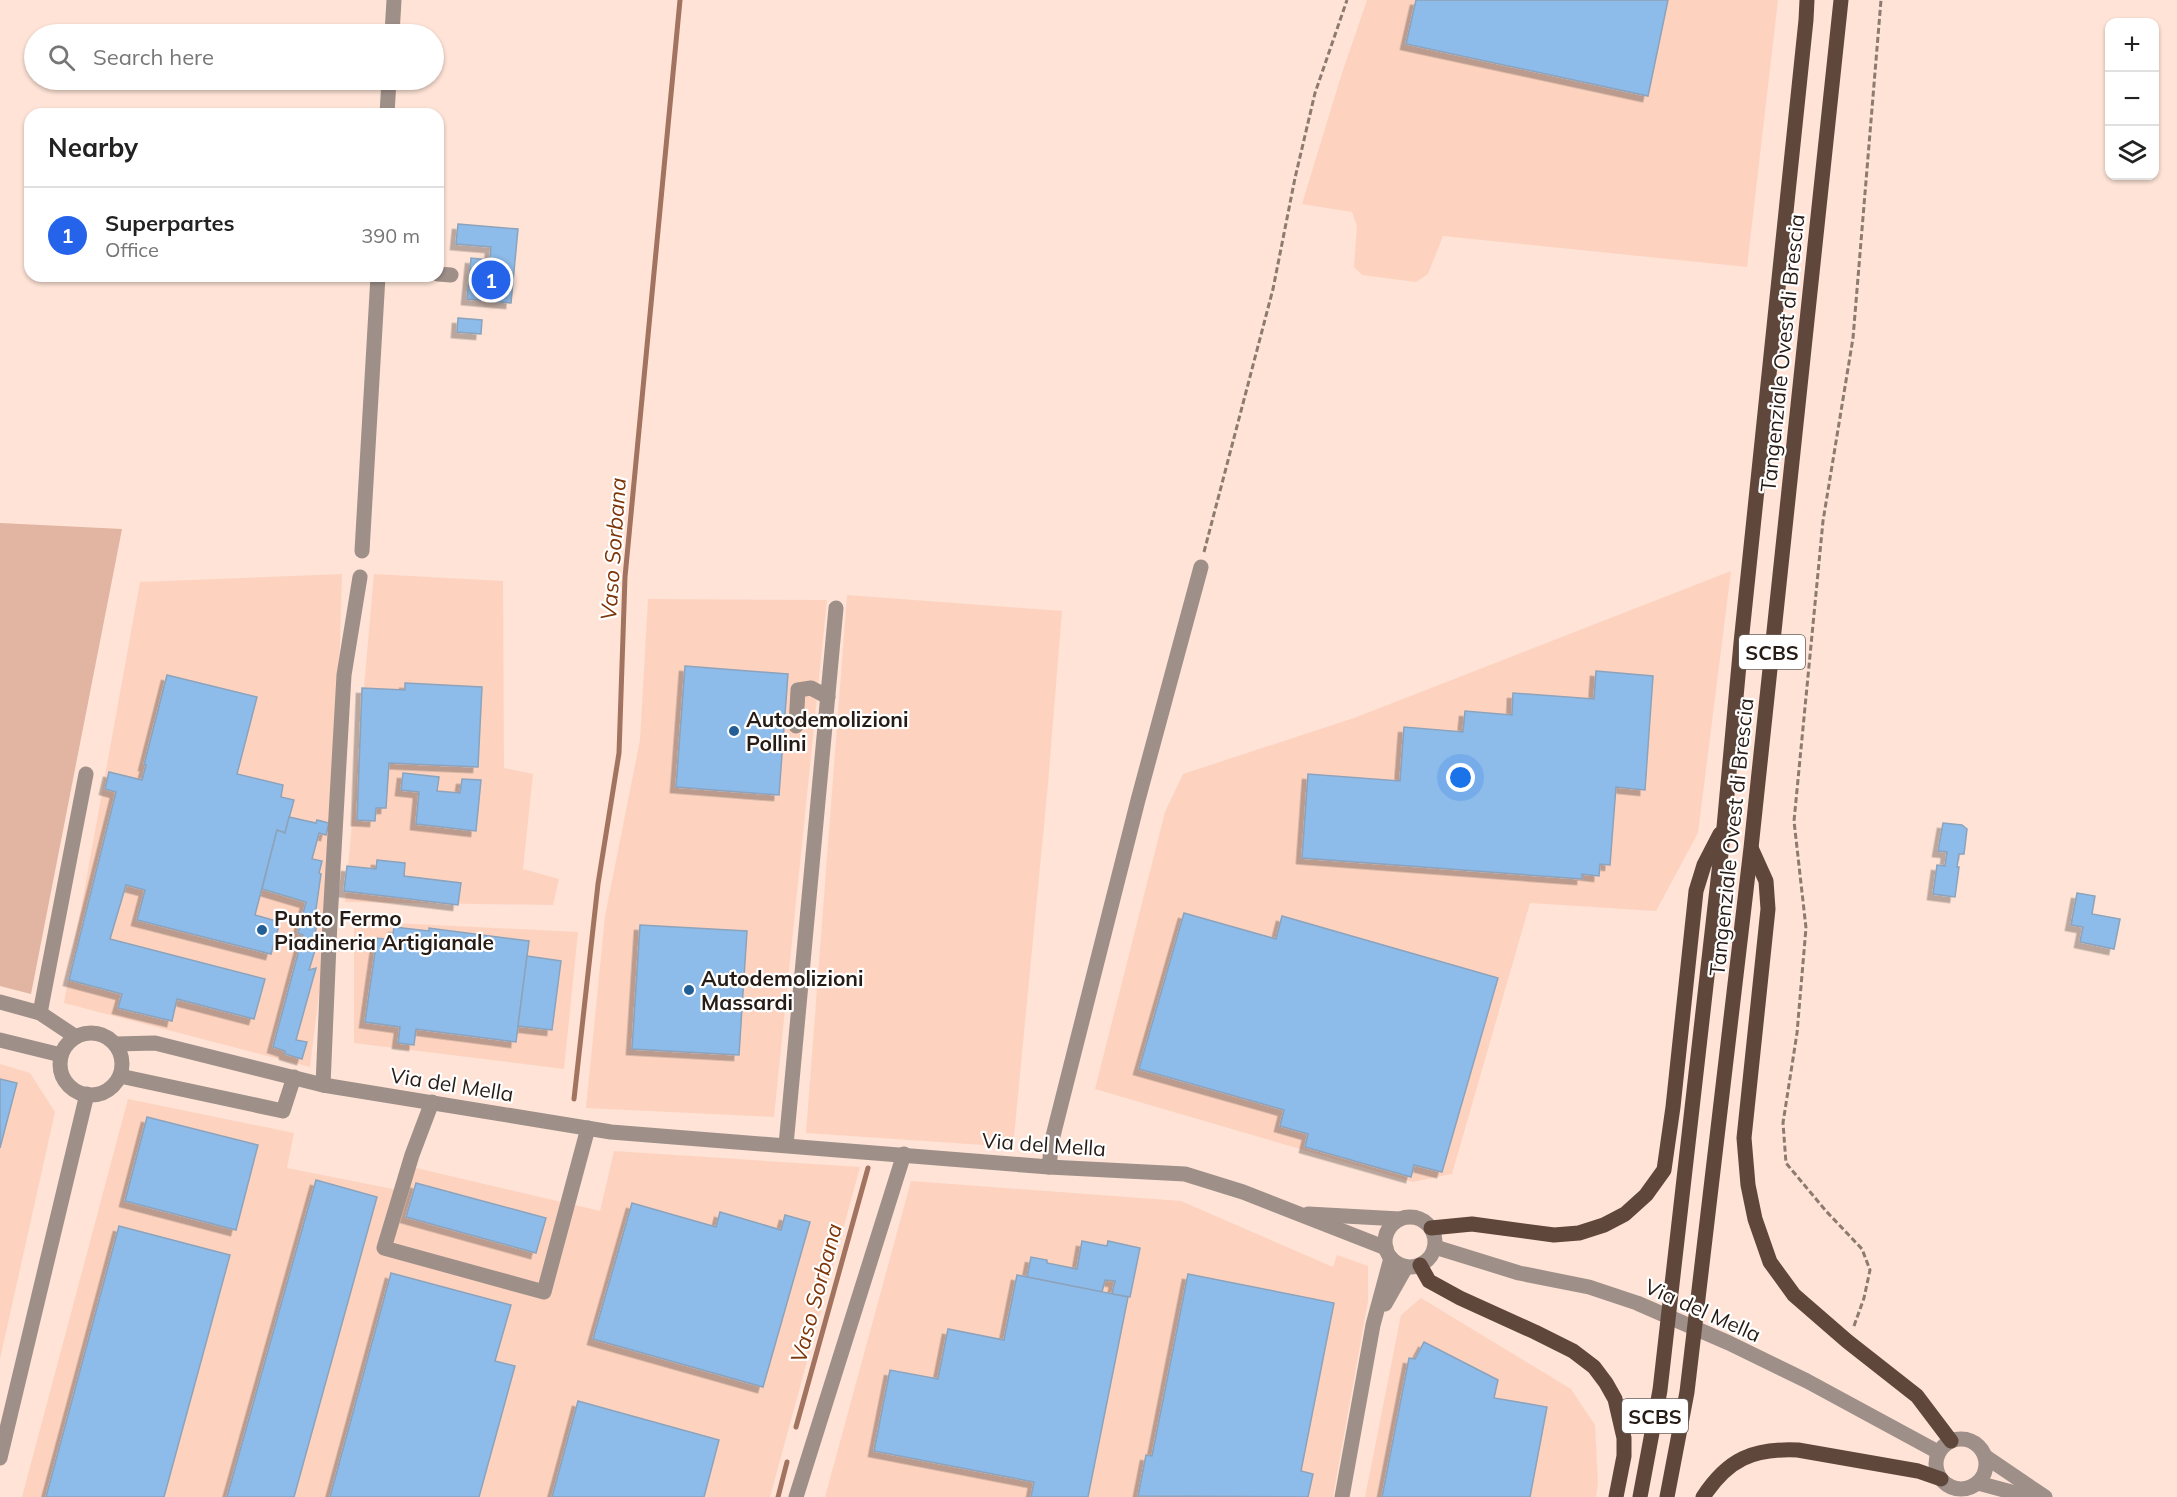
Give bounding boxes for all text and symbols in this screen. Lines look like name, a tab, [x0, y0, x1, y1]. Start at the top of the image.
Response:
map controls	[2105, 18, 2159, 180]
button: +	[2105, 18, 2159, 72]
search box	[24, 24, 444, 90]
icon: search	[45, 41, 78, 74]
text: Search here	[93, 43, 214, 71]
button: −	[2105, 72, 2159, 126]
button: layers	[2105, 126, 2159, 180]
text: Nearby	[48, 131, 138, 164]
text: Superpartes	[105, 209, 235, 237]
street label: Tangenziale Ovest di Brescia	[1754, 213, 1810, 493]
text: 1	[62, 223, 74, 248]
text: 390 m	[361, 223, 420, 248]
text: Office	[105, 237, 159, 262]
pin: 1	[472, 258, 510, 302]
water label: Vaso Sorbana	[594, 477, 632, 621]
road number: SCBS	[1739, 635, 1805, 669]
street label: Tangenziale Ovest di Brescia	[1703, 697, 1759, 977]
place label: Autodemolizioni Pollini	[746, 706, 908, 756]
marker: Autodemolizioni Pollini	[727, 724, 741, 738]
your location	[1446, 763, 1475, 792]
place label: Punto Fermo Piadineria Artigianale	[274, 905, 494, 955]
marker: Punto Fermo Piadineria Artigianale	[255, 923, 269, 937]
place label: Autodemolizioni Massardi	[701, 965, 863, 1015]
marker: Autodemolizioni Massardi	[682, 983, 696, 997]
street label: Via del Mella	[389, 1061, 515, 1107]
street label: Via del Mella	[981, 1127, 1107, 1161]
water label: Vaso Sorbana	[784, 1220, 848, 1366]
street label: Via del Mella	[1641, 1273, 1765, 1347]
road number: SCBS	[1622, 1399, 1688, 1433]

